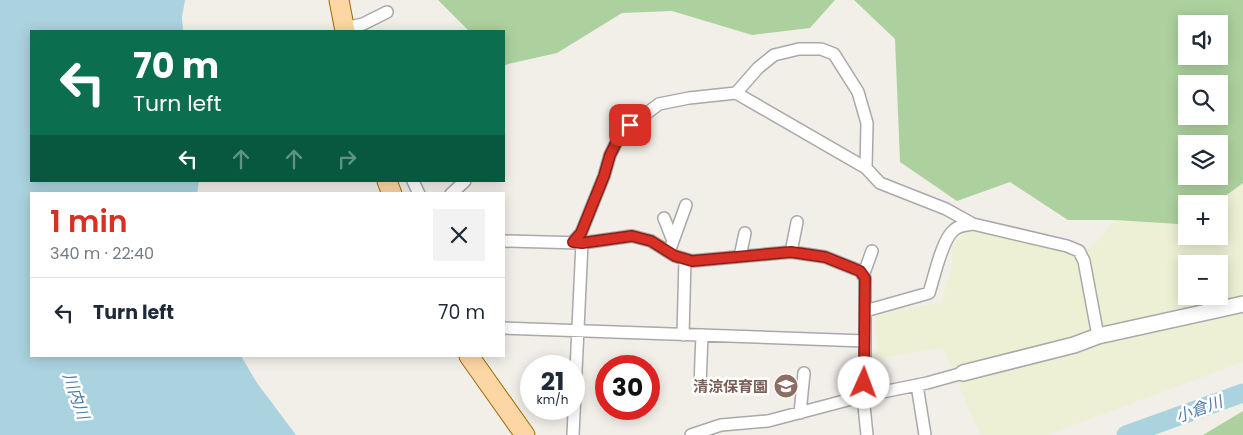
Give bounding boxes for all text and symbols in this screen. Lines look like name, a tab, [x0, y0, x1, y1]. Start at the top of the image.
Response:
map controls	[1178, 15, 1228, 305]
button: sound	[1178, 15, 1228, 65]
text: 70 m	[133, 41, 219, 90]
icon: left	[50, 50, 115, 115]
button: search	[1178, 75, 1228, 125]
text: Turn left	[133, 88, 221, 119]
pin	[609, 104, 651, 146]
icon: arrive	[616, 111, 644, 139]
button: layers	[1178, 135, 1228, 185]
icon: left	[174, 145, 202, 173]
icon: ahead	[227, 145, 255, 173]
icon: ahead	[280, 145, 308, 173]
icon: right	[333, 145, 361, 173]
button: +	[1178, 195, 1228, 245]
text: 1 min	[50, 200, 128, 243]
button: close	[433, 209, 485, 261]
text: 340 m · 22:40	[50, 242, 154, 265]
button: −	[1178, 255, 1228, 305]
icon: left	[50, 299, 78, 327]
text: Turn left	[93, 299, 174, 326]
text: 70 m	[438, 299, 485, 326]
speed limit sign: 30	[595, 355, 660, 420]
position arrow	[837, 356, 889, 408]
text: 21	[541, 364, 564, 399]
water label: 川内川	[57, 370, 95, 424]
school or university icon: 清涼保育園	[773, 373, 799, 399]
place label: 清涼保育園	[693, 376, 768, 397]
water label: 小倉川	[1173, 389, 1227, 428]
text: km/h	[537, 391, 568, 408]

